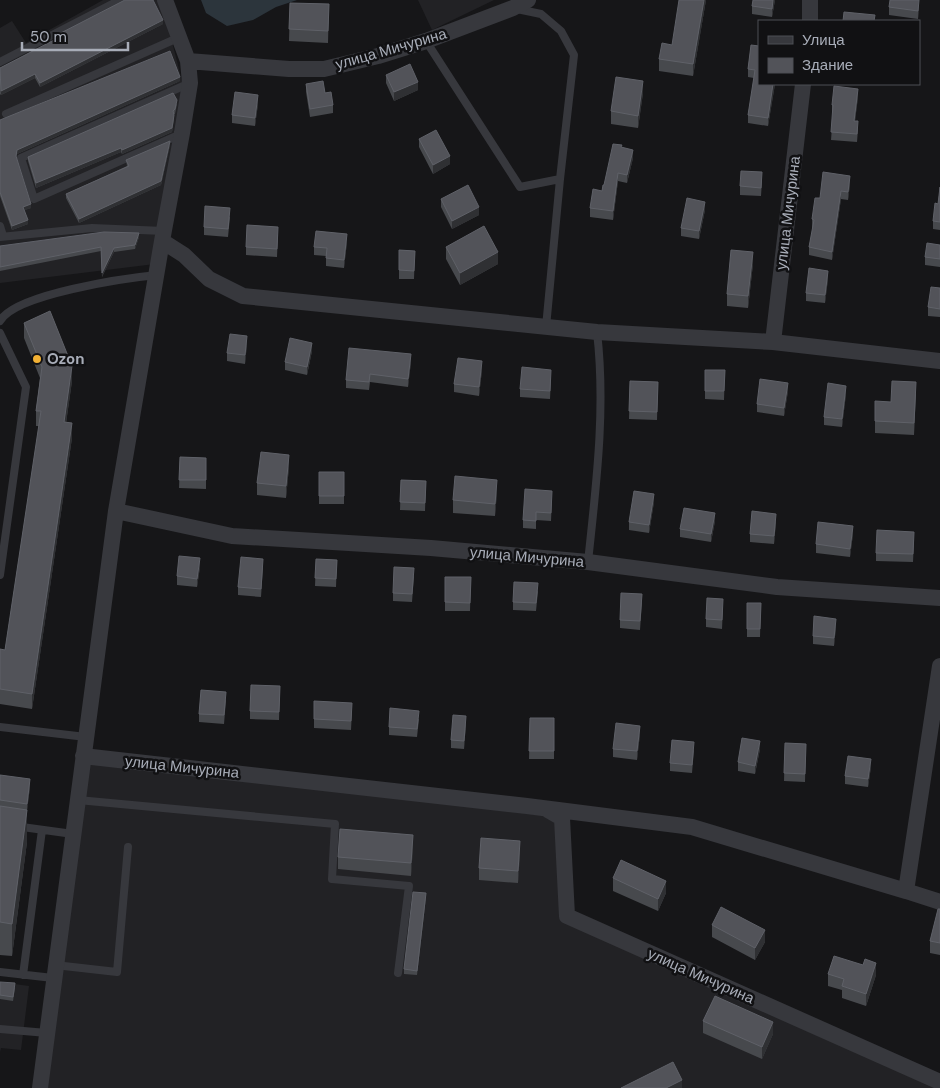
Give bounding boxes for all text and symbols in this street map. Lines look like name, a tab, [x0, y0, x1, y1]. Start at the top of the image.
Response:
scale bar	[22, 20, 129, 52]
legend	[758, 20, 920, 85]
street label: улица Мичурина	[333, 23, 449, 74]
text: 50 m	[30, 27, 67, 47]
text: Улица	[802, 30, 845, 50]
text: Здание	[802, 55, 853, 75]
street label: улица Мичурина	[771, 154, 805, 271]
place label: Ozon	[47, 349, 85, 369]
marker: Ozon	[31, 353, 43, 365]
street label: улица Мичурина	[469, 542, 586, 572]
street label: улица Мичурина	[124, 751, 241, 783]
street label: улица Мичурина	[645, 944, 758, 1009]

